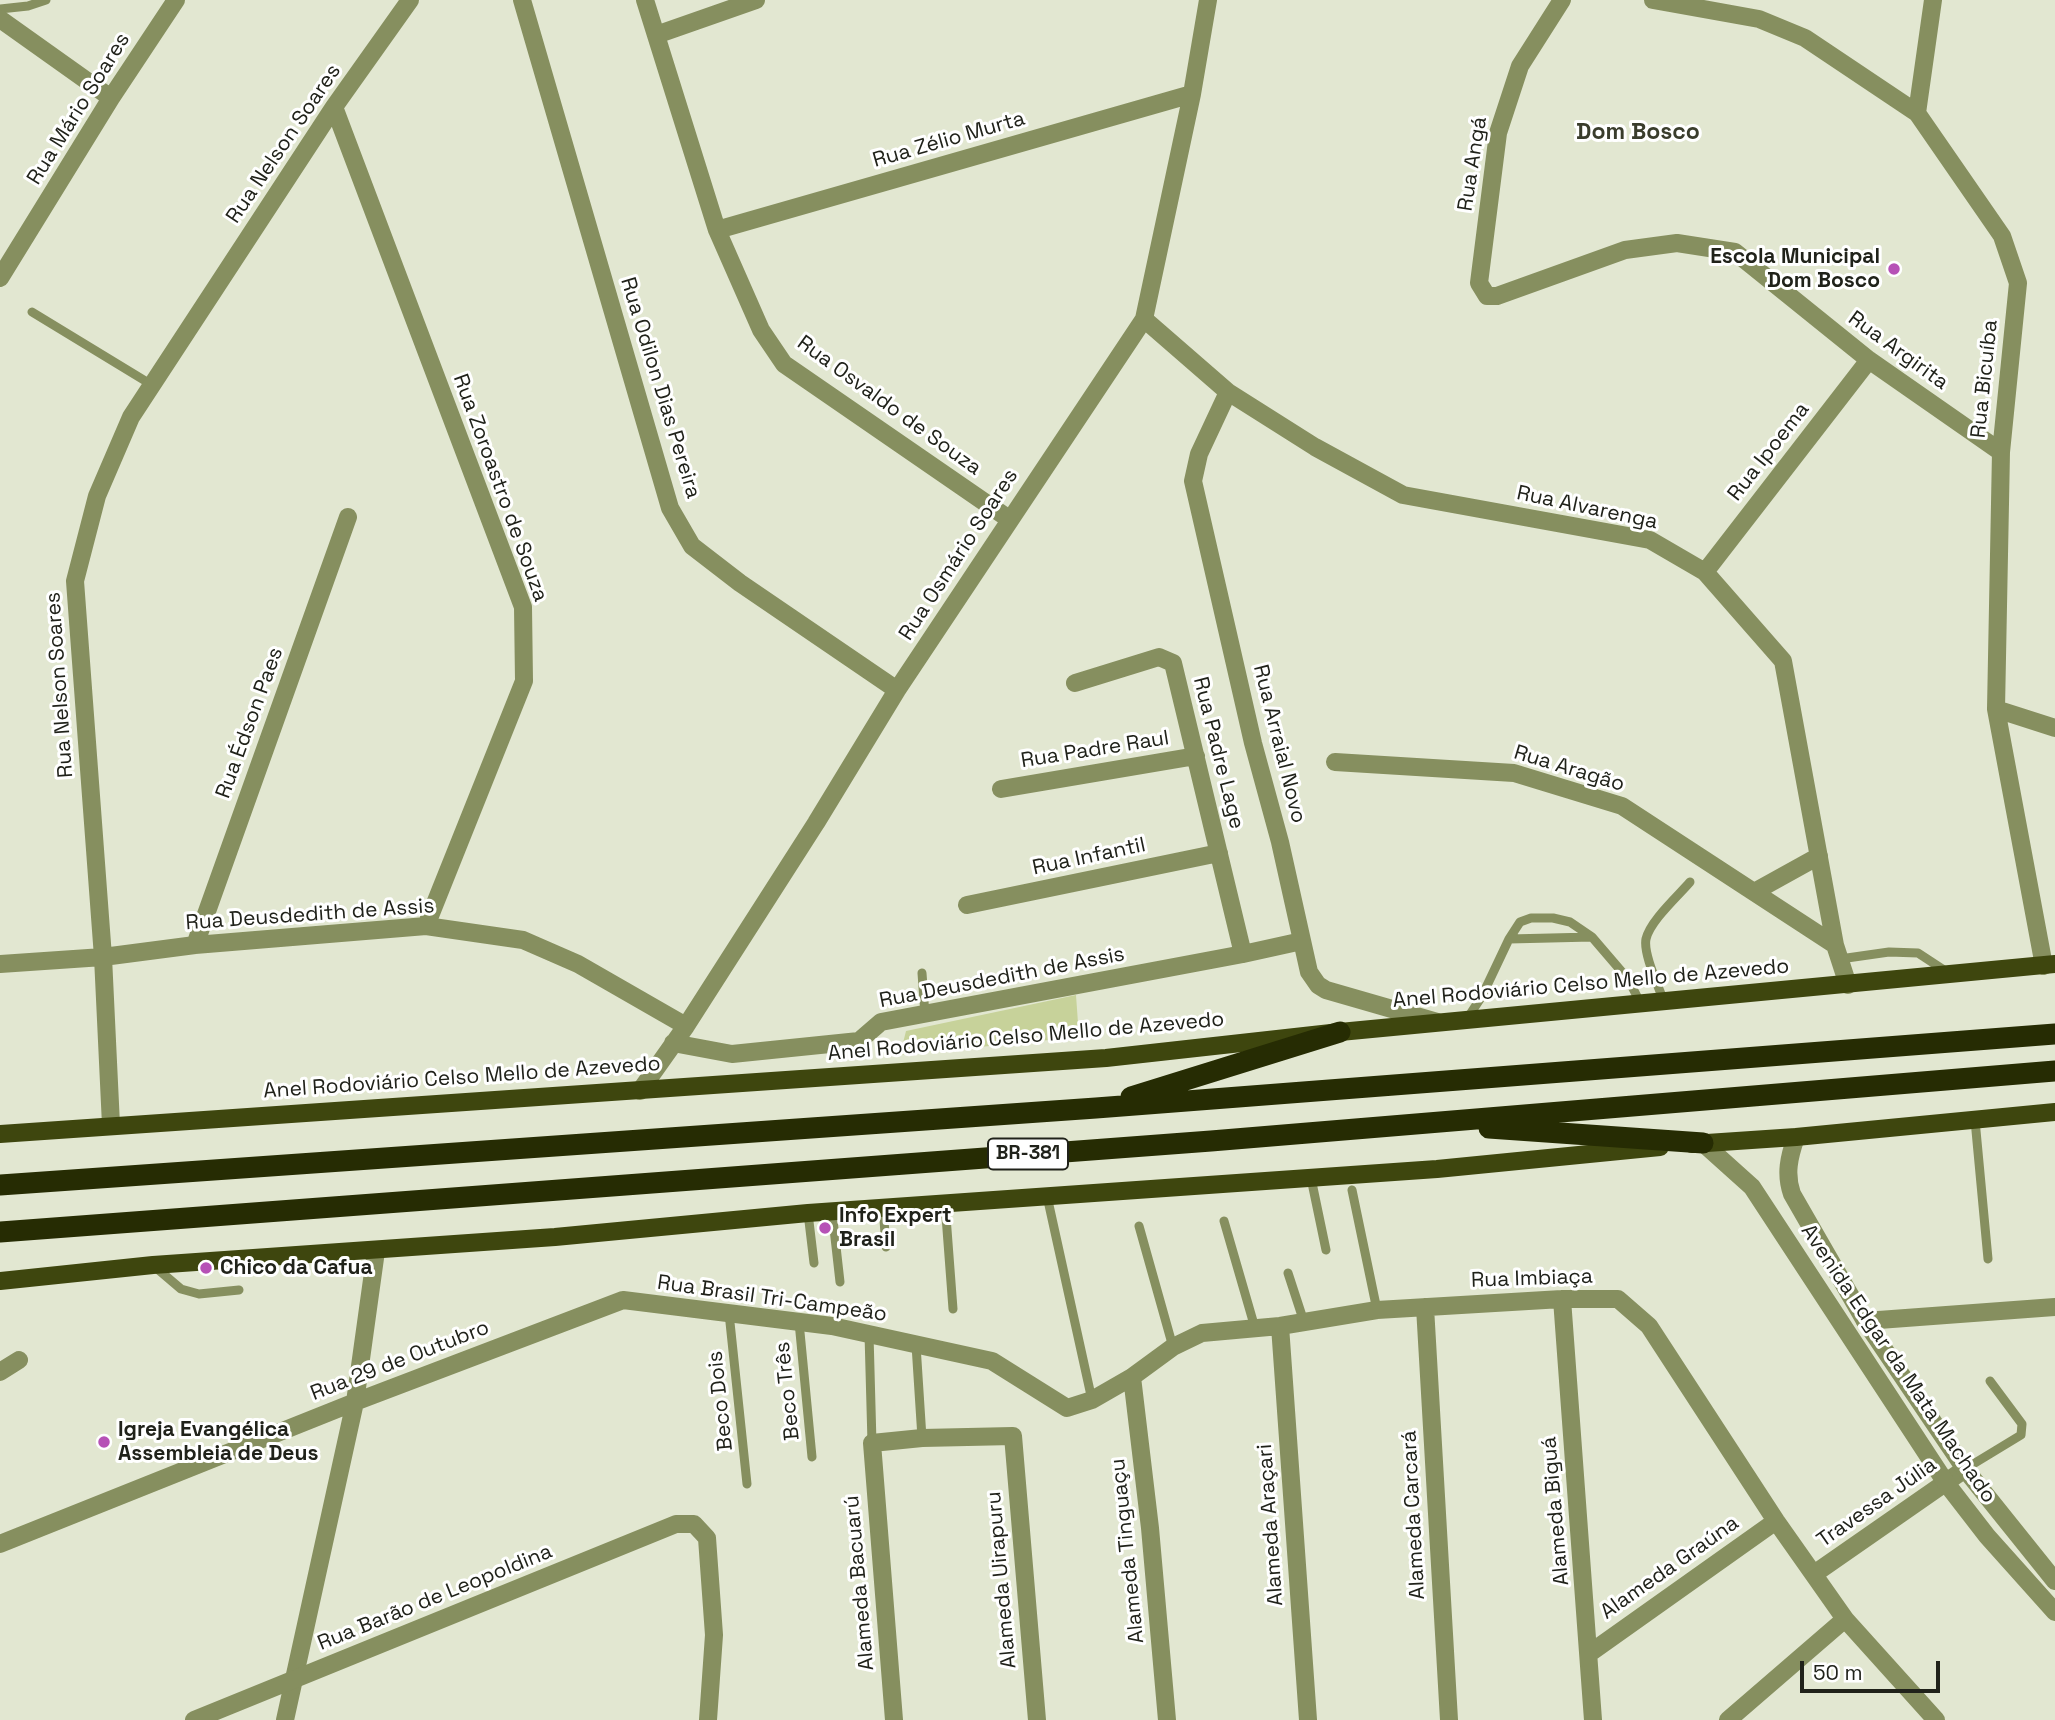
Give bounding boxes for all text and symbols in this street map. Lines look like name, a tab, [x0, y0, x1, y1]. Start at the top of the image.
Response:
street label: Rua Mário Soares	[22, 28, 136, 190]
street label: Rua Nelson Soares	[221, 60, 347, 228]
street label: Rua Zélio Murta	[870, 106, 1028, 174]
street label: Rua Angá	[1453, 115, 1493, 213]
district label: Dom Bosco	[1576, 119, 1700, 147]
place label: Escola Municipal Dom Bosco	[1710, 244, 1880, 294]
marker: Escola Municipal Dom Bosco	[1886, 261, 1902, 277]
street label: Rua Odilon Dias Pereira	[614, 274, 706, 502]
street label: Rua Argirita	[1843, 306, 1953, 396]
street label: Rua Bicuíba	[1966, 319, 2004, 439]
street label: Rua Osvaldo de Souza	[792, 331, 986, 481]
street label: Rua Zoroastro de Souza	[447, 371, 553, 605]
street label: Rua Ipoema	[1723, 398, 1815, 506]
street label: Rua Osmário Soares	[894, 465, 1024, 645]
street label: Rua Alvarenga	[1514, 481, 1660, 535]
street label: Rua Nelson Soares	[41, 591, 79, 779]
street label: Rua Édson Paes	[211, 644, 289, 802]
street label: Rua Arraial Novo	[1247, 662, 1311, 826]
street label: Rua Padre Lage	[1187, 674, 1249, 832]
street label: Rua Padre Raul	[1019, 726, 1171, 774]
street label: Rua Aragão	[1511, 740, 1627, 798]
street label: Rua Infantil	[1030, 833, 1148, 881]
street label: Rua Deusdedith de Assis	[185, 894, 435, 936]
street label: Rua Deusdedith de Assis	[877, 942, 1127, 1014]
street label: Anel Rodoviário Celso Mello de Azevedo	[1392, 954, 1790, 1014]
street label: Anel Rodoviário Celso Mello de Azevedo	[827, 1007, 1225, 1067]
street label: Anel Rodoviário Celso Mello de Azevedo	[263, 1052, 661, 1104]
road number: BR-381	[988, 1138, 1068, 1170]
place label: Info Expert Brasil	[839, 1203, 952, 1253]
marker: Info Expert Brasil	[817, 1220, 833, 1236]
street label: Avenida Edgar da Mata Machado	[1795, 1220, 2001, 1508]
place label: Chico da Cafua	[220, 1255, 373, 1281]
marker: Chico da Cafua	[198, 1260, 214, 1276]
street label: Rua Imbiaça	[1471, 1264, 1593, 1294]
street label: Rua Brasil Tri-Campeão	[656, 1270, 888, 1328]
street label: Rua 29 de Outubro	[307, 1315, 493, 1407]
street label: Beco Três	[770, 1340, 806, 1442]
street label: Beco Dois	[703, 1350, 739, 1452]
place label: Igreja Evangélica Assembleia de Deus	[118, 1417, 318, 1467]
street label: Alameda Carcará	[1397, 1430, 1431, 1600]
marker: Igreja Evangélica Assembleia de Deus	[96, 1434, 112, 1450]
street label: Alameda Biguá	[1537, 1435, 1575, 1587]
street label: Alameda Araçari	[1253, 1443, 1289, 1607]
street label: Travessa Júlia	[1813, 1453, 1941, 1553]
street label: Alameda Tinguaçu	[1106, 1457, 1150, 1645]
street label: Alameda Uirapuru	[982, 1490, 1022, 1670]
street label: Alameda Bacuarú	[840, 1494, 880, 1672]
street label: Alameda Graúna	[1596, 1511, 1744, 1625]
street label: Rua Barão de Leopoldina	[314, 1539, 556, 1657]
scale bar	[1803, 1646, 1943, 1690]
text: 50 m	[1813, 1659, 1863, 1686]

